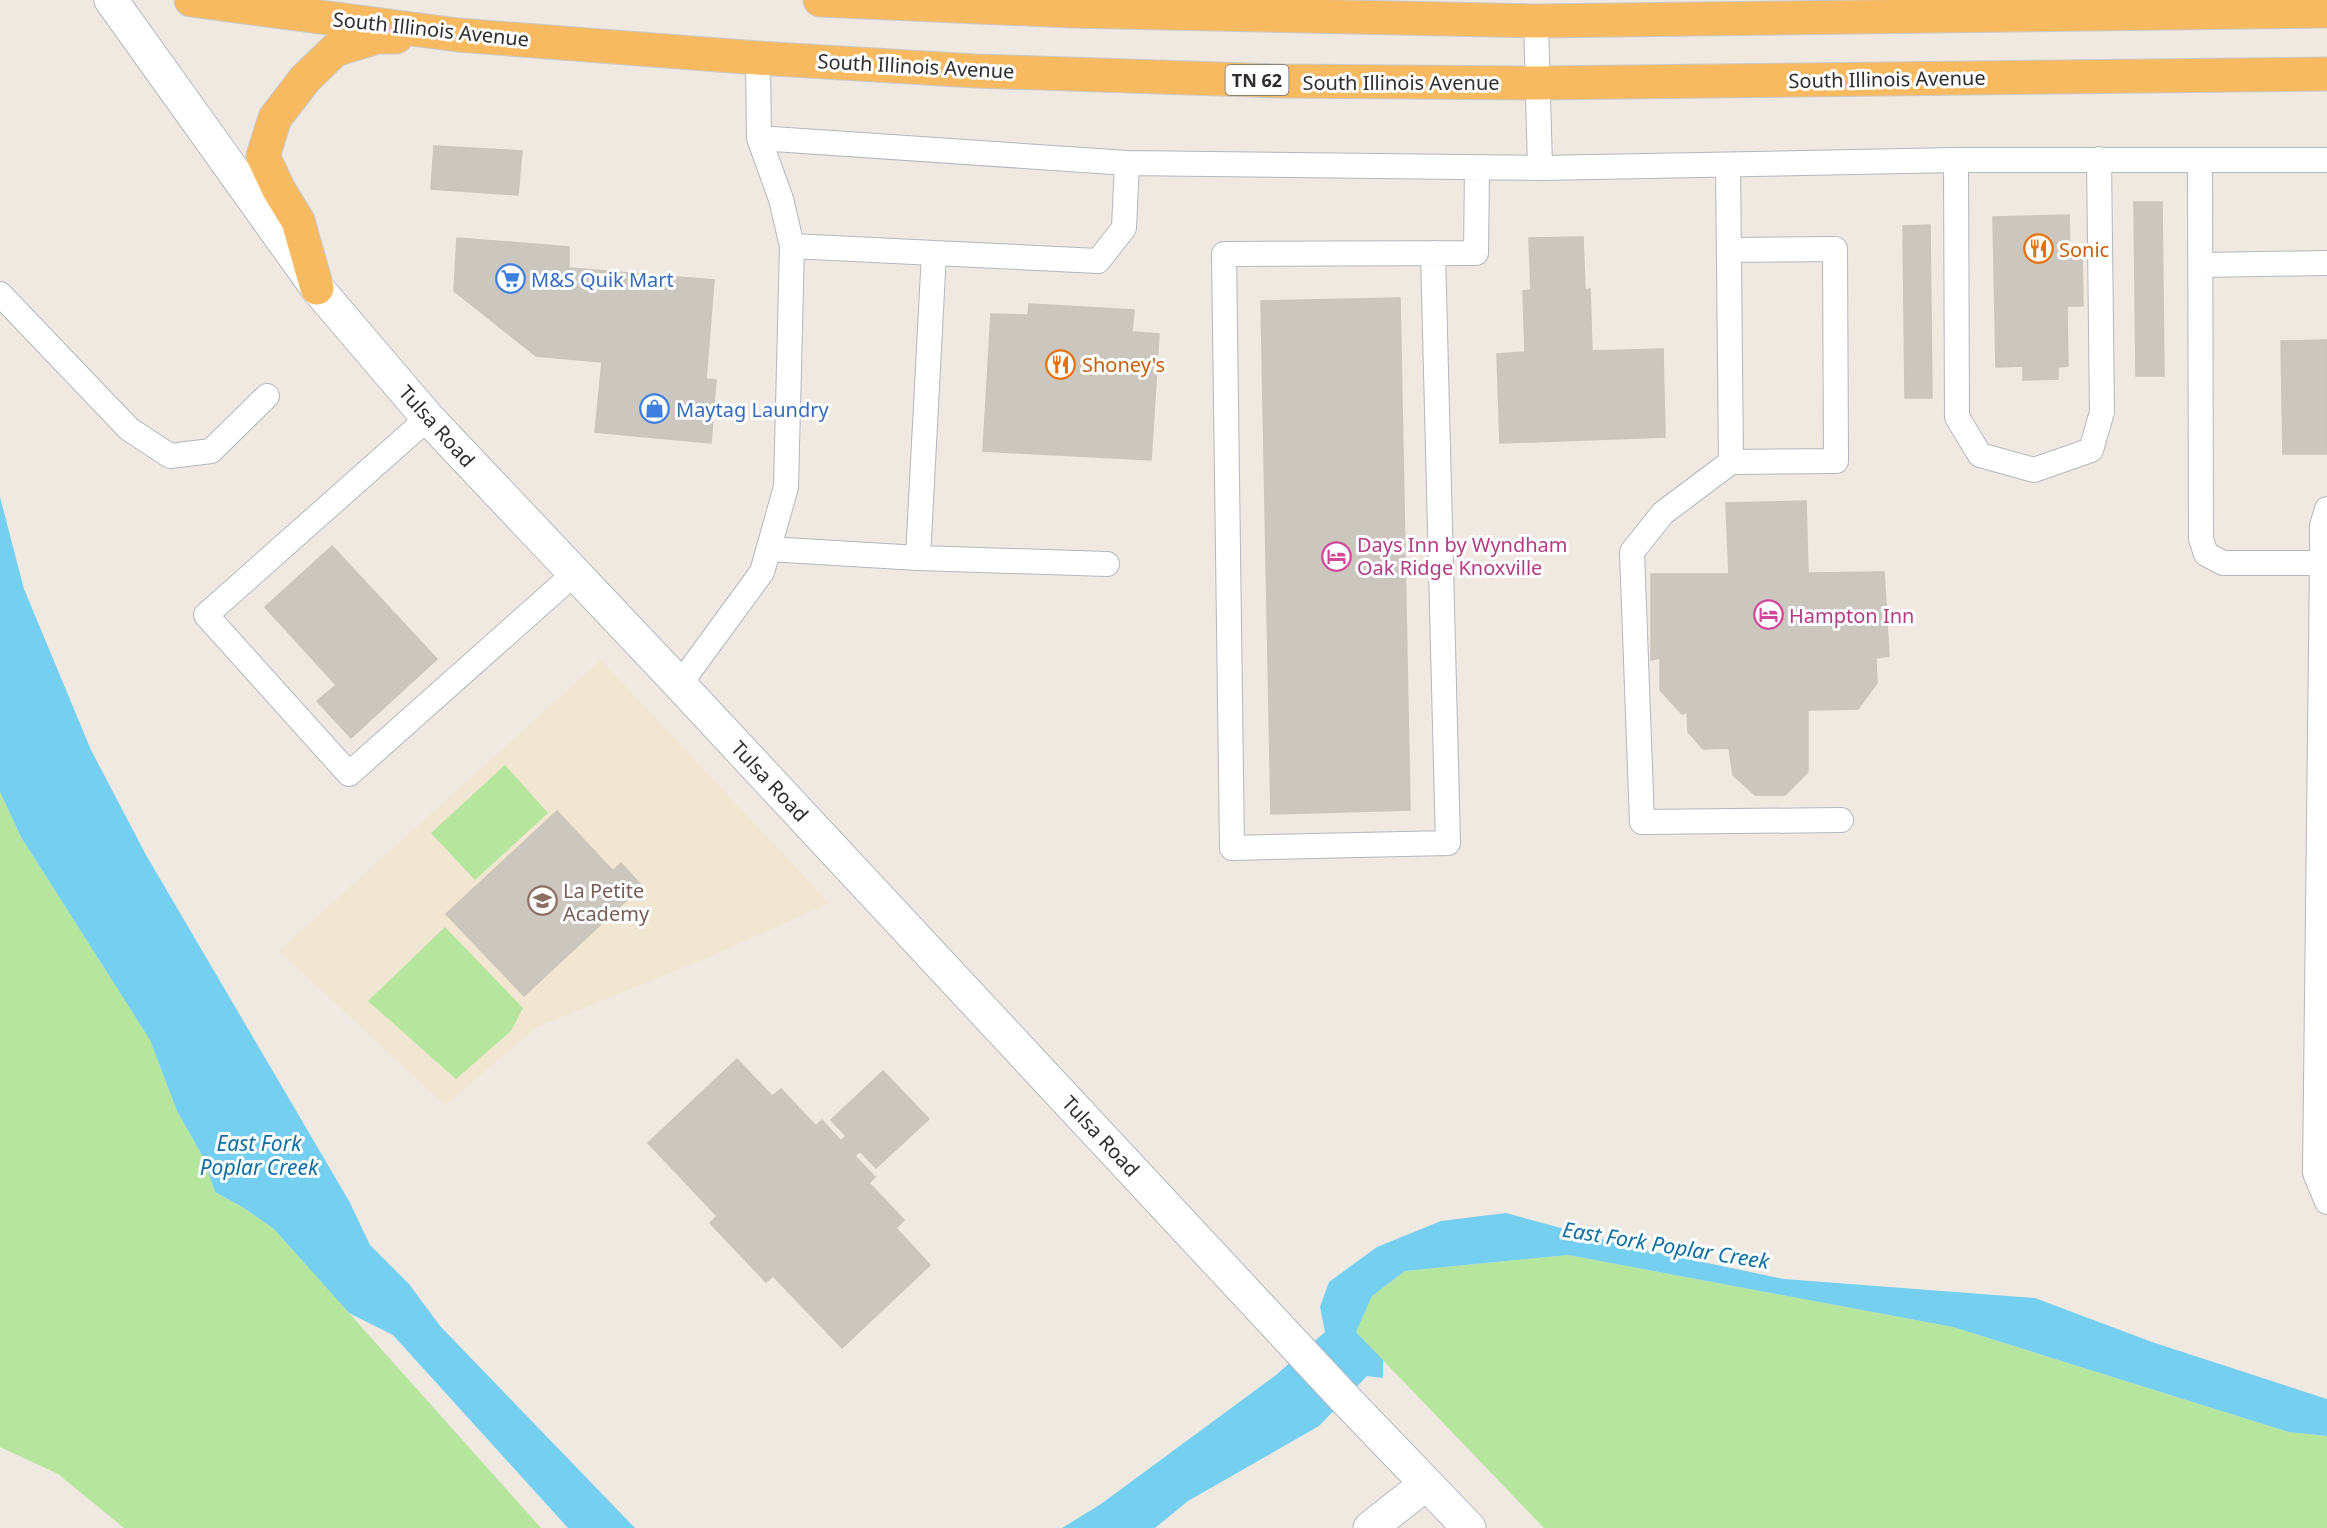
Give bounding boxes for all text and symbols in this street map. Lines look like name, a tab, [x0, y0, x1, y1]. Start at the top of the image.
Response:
street label: South Illinois Avenue	[332, 5, 530, 53]
street label: South Illinois Avenue	[817, 47, 1015, 85]
street label: South Illinois Avenue	[1788, 64, 1986, 94]
road number: TN 62	[1226, 65, 1288, 95]
street label: South Illinois Avenue	[1302, 69, 1500, 96]
restaurant icon: Sonic	[2022, 233, 2054, 265]
place label: Sonic	[2059, 236, 2109, 263]
supermarket icon: M&S Quik Mart	[494, 263, 526, 295]
place label: M&S Quik Mart	[531, 266, 674, 293]
restaurant icon: Shoney's	[1045, 348, 1077, 380]
place label: Shoney's	[1082, 351, 1165, 378]
street label: Tulsa Road	[393, 379, 481, 473]
shop icon: Maytag Laundry	[639, 393, 671, 425]
place label: Maytag Laundry	[676, 396, 829, 423]
place label: Days Inn by Wyndham Oak Ridge Knoxville	[1357, 531, 1568, 581]
hotel icon: Days Inn by Wyndham Oak Ridge Knoxville	[1320, 540, 1352, 572]
hotel icon: Hampton Inn	[1752, 599, 1784, 631]
place label: Hampton Inn	[1789, 602, 1914, 629]
street label: Tulsa Road	[725, 735, 815, 827]
place label: La Petite Academy	[563, 877, 650, 927]
school or university icon: La Petite Academy	[526, 885, 558, 917]
street label: Tulsa Road	[1056, 1090, 1146, 1182]
water label: East Fork Poplar Creek	[200, 1129, 320, 1181]
water label: East Fork Poplar Creek	[1561, 1215, 1773, 1275]

